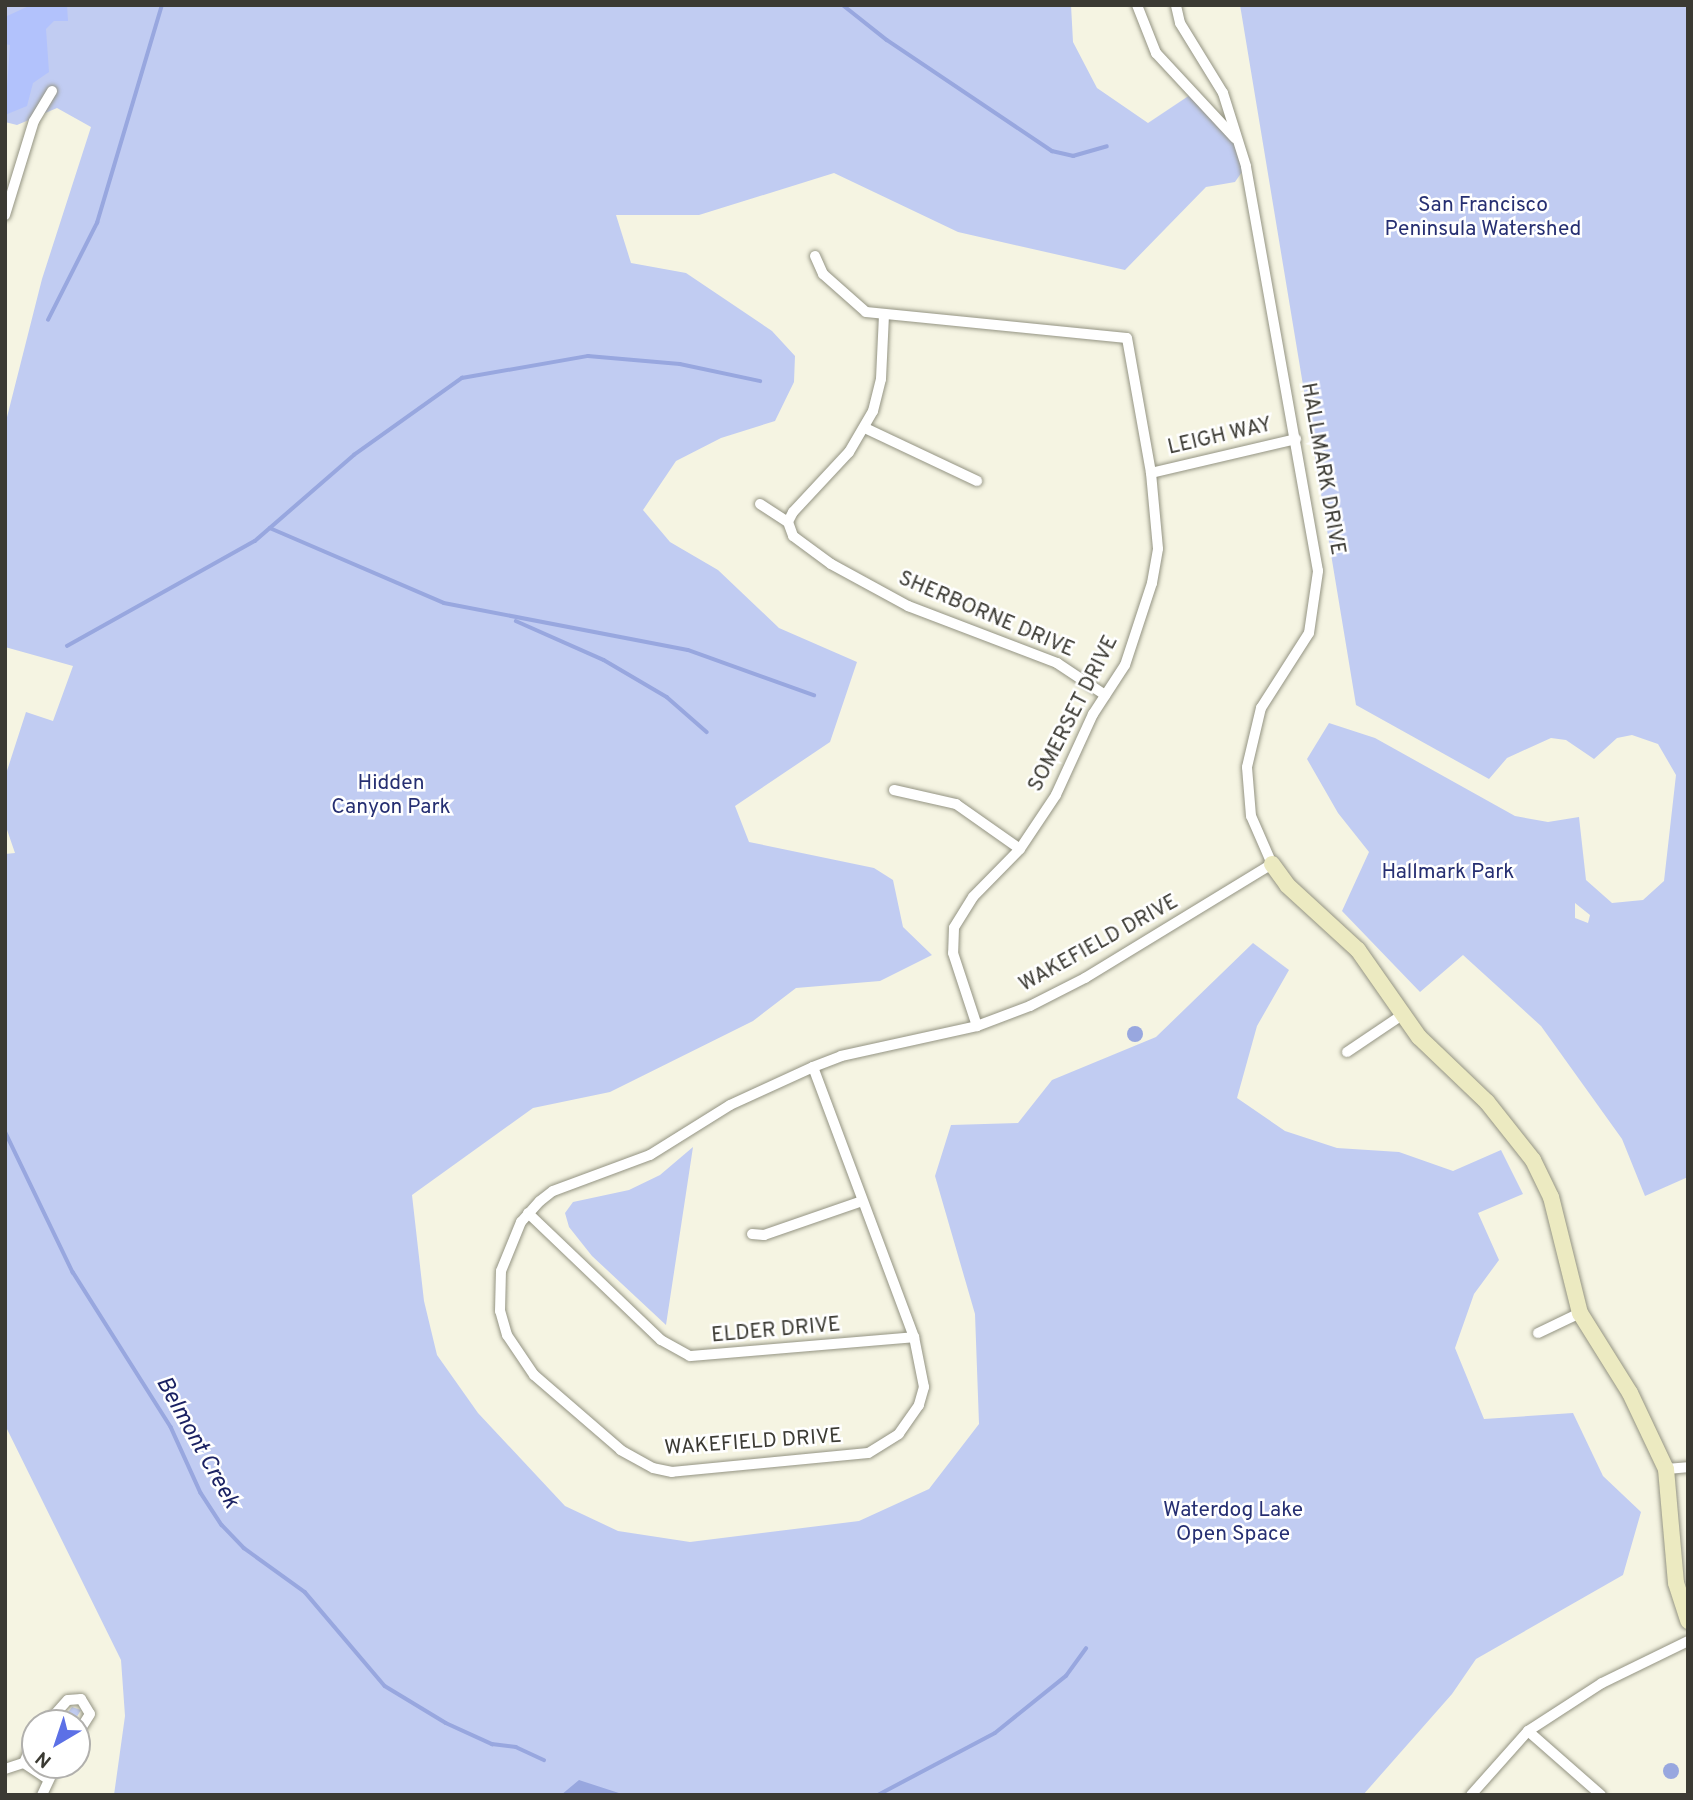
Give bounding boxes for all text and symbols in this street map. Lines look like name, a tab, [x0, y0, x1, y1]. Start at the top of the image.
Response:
park label: San Francisco Peninsula Watershed	[1384, 193, 1582, 243]
street label: HALLMARK DRIVE	[1294, 381, 1350, 557]
street label: LEIGH WAY	[1165, 413, 1275, 461]
street label: SHERBORNE DRIVE	[894, 567, 1078, 663]
street label: SOMERSET DRIVE	[1024, 631, 1124, 797]
park label: Hidden Canyon Park	[331, 771, 451, 821]
park label: Hallmark Park	[1382, 860, 1514, 886]
street label: WAKEFIELD DRIVE	[1015, 890, 1183, 998]
street label: ELDER DRIVE	[710, 1313, 842, 1349]
water label: Belmont Creek	[148, 1372, 244, 1514]
street label: WAKEFIELD DRIVE	[663, 1424, 843, 1462]
park label: Waterdog Lake Open Space	[1163, 1498, 1303, 1548]
north arrow	[21, 1709, 91, 1779]
text: N	[31, 1745, 57, 1772]

